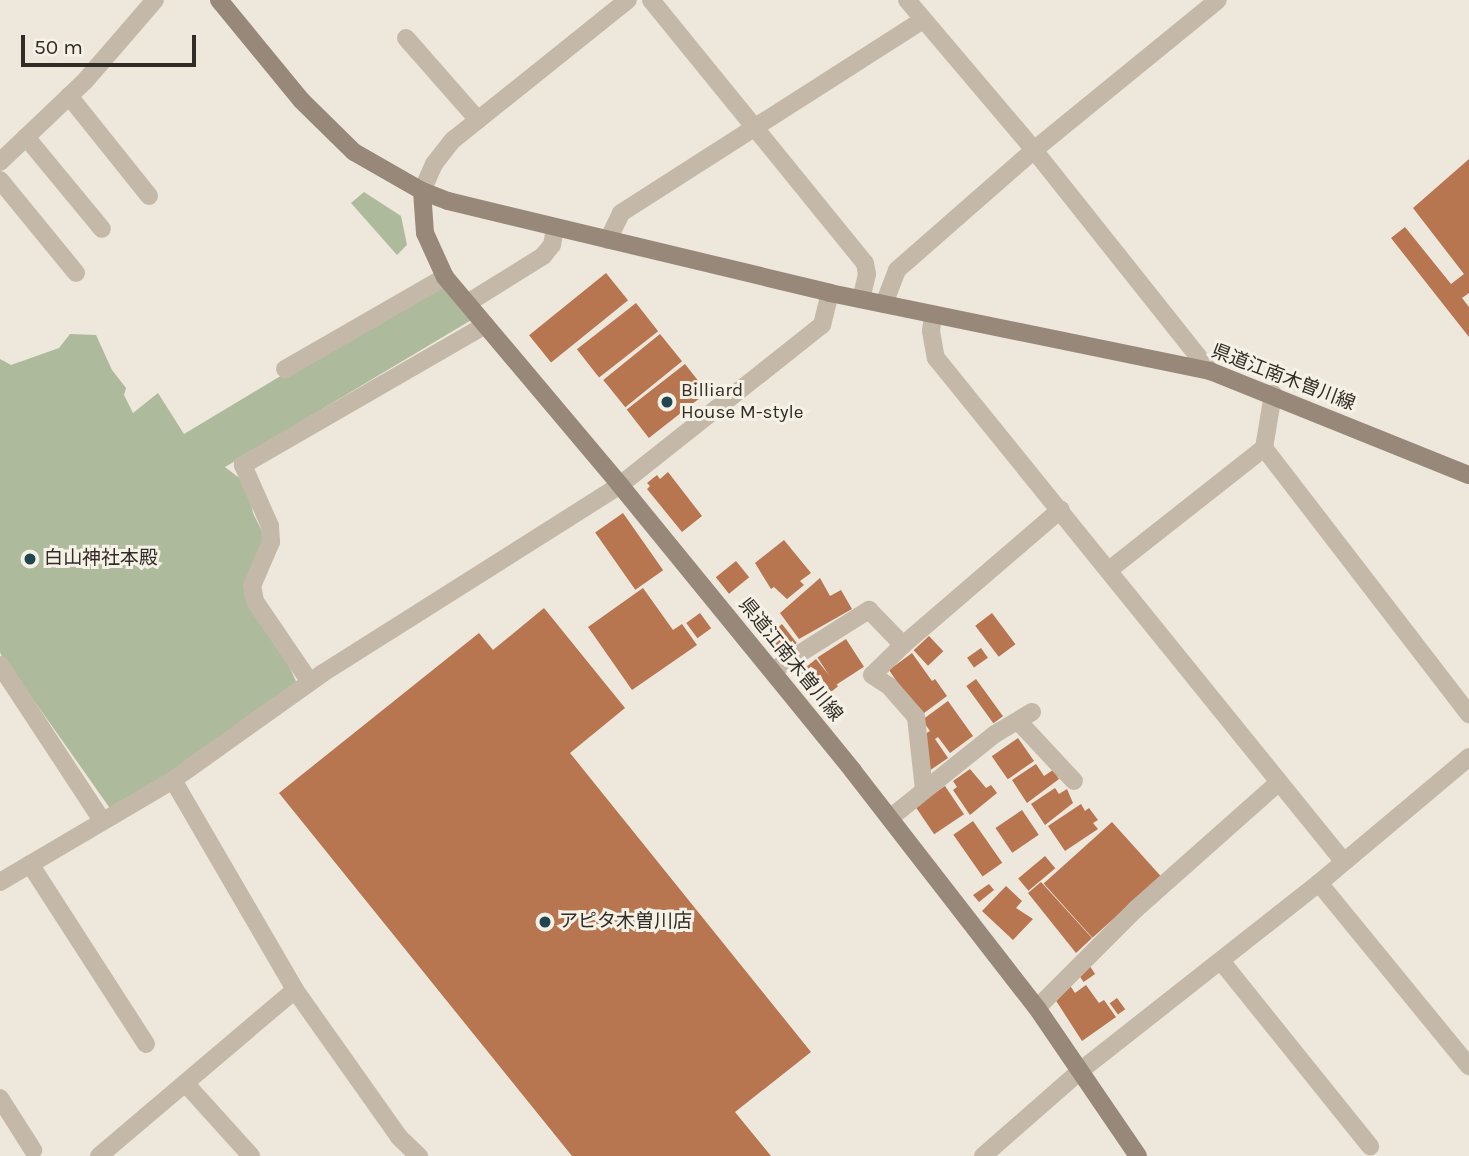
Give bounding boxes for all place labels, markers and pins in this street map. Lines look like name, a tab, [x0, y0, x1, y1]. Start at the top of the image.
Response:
place label: Billiard House M-style	[681, 380, 804, 424]
marker: Billiard House M-style	[659, 394, 675, 410]
place label: 白山神社本殿	[44, 548, 158, 570]
marker: 白山神社本殿	[22, 551, 38, 567]
place label: アピタ木曽川店	[559, 911, 692, 933]
marker: アピタ木曽川店	[537, 914, 553, 930]

